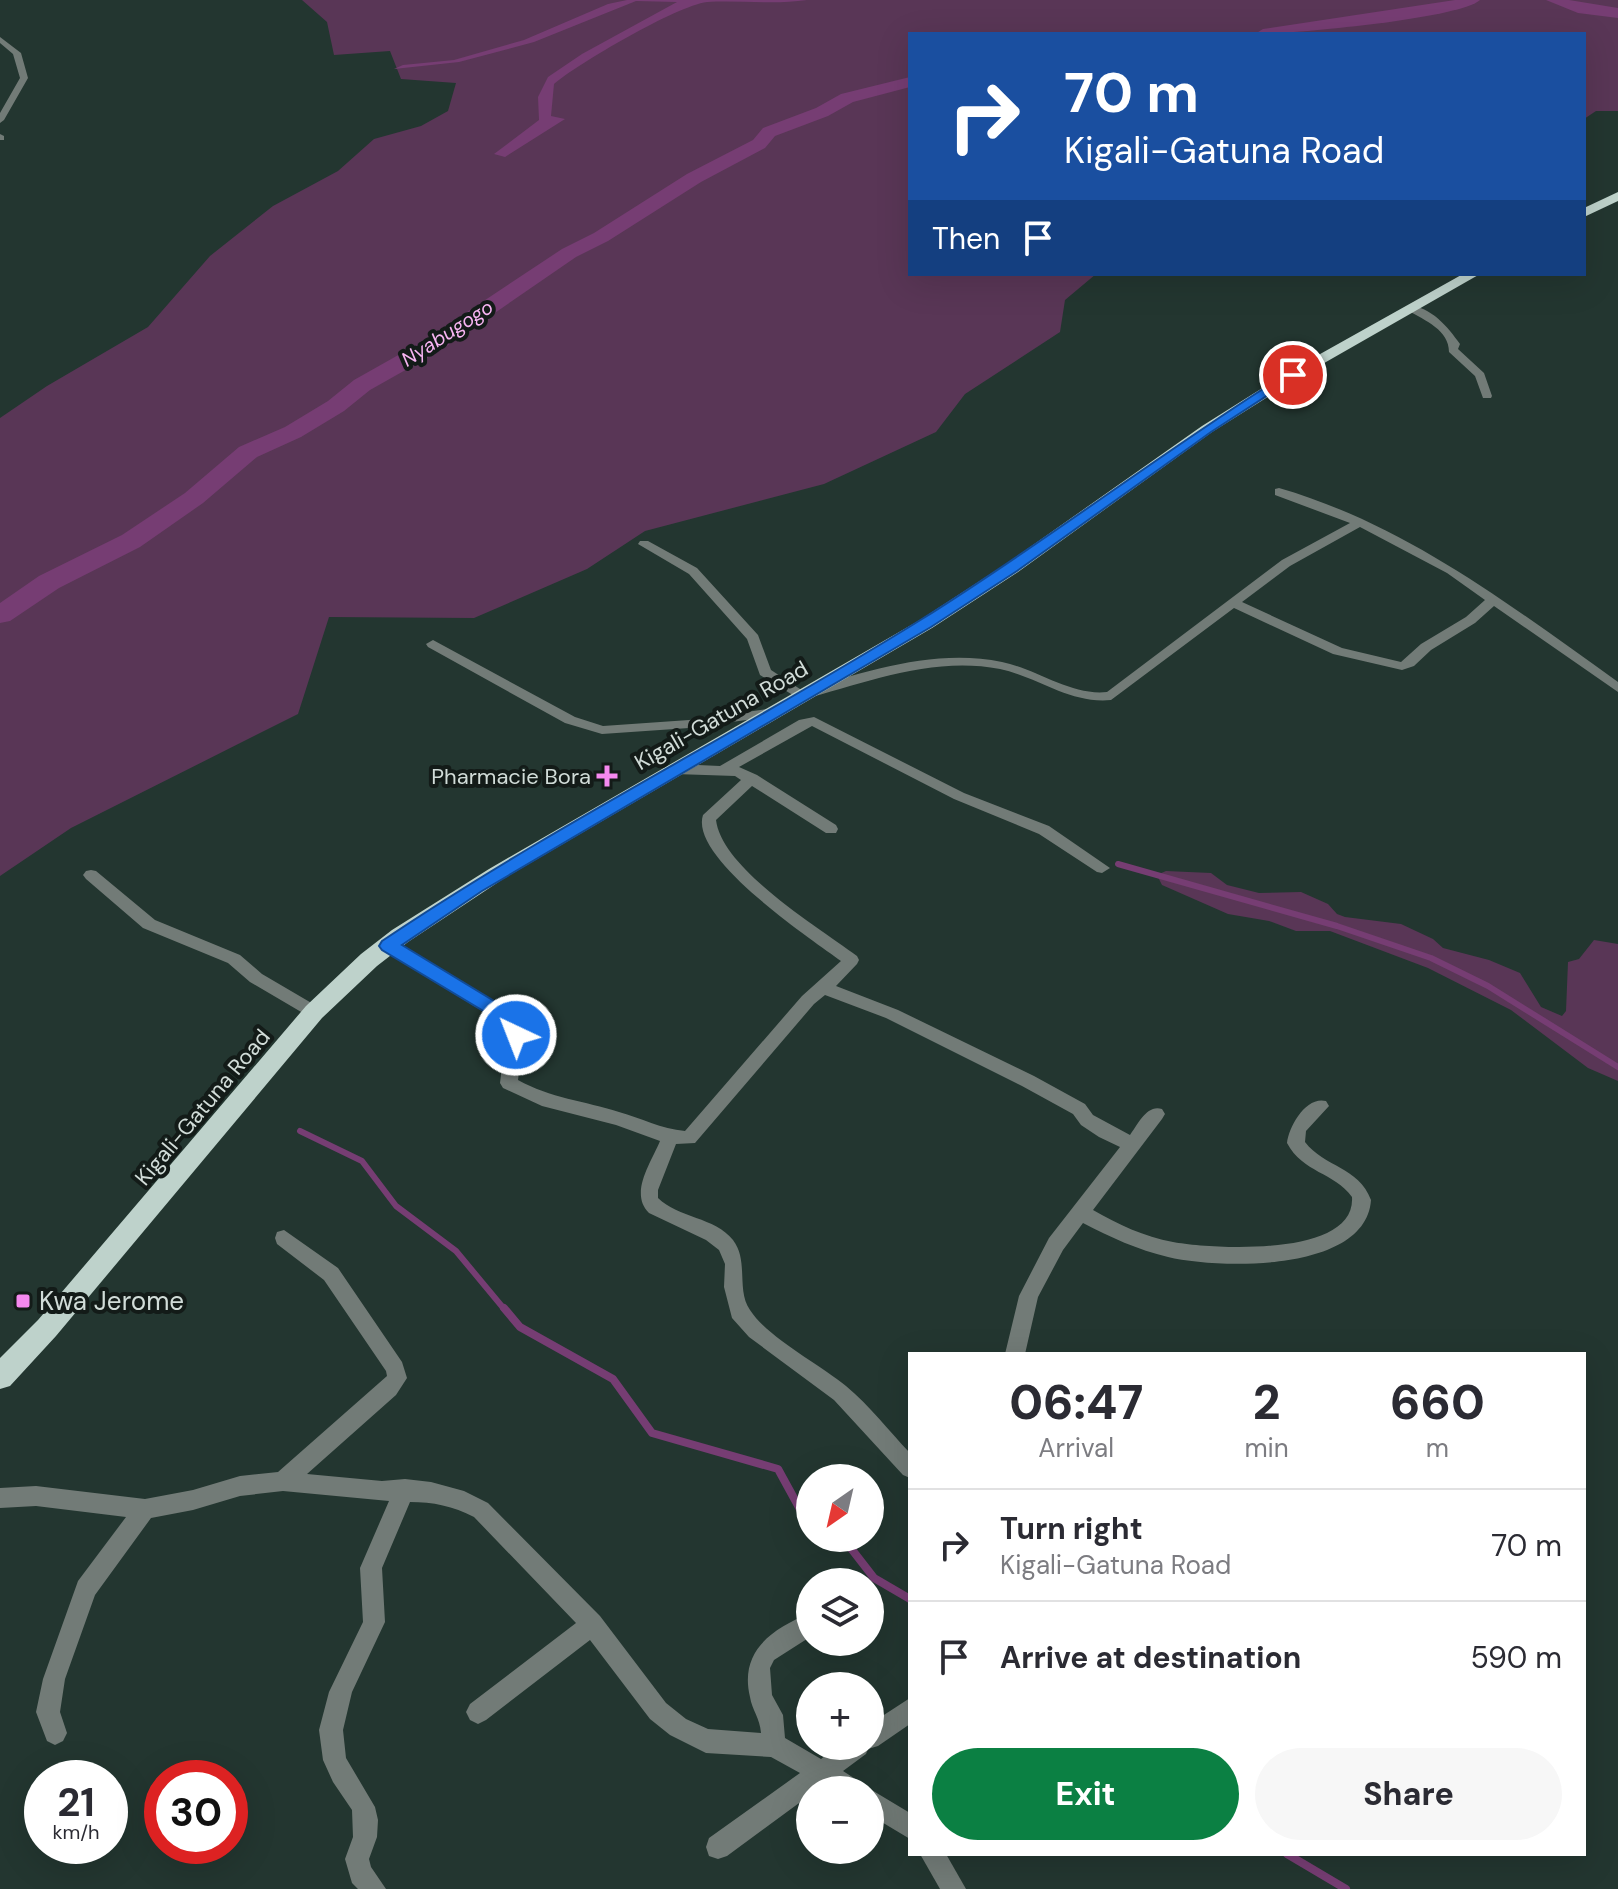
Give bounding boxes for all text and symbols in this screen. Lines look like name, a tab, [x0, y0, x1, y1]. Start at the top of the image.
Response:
text: 70 m	[1064, 56, 1199, 129]
icon: right	[932, 64, 1036, 168]
text: Kigali-Gatuna Road	[1064, 127, 1384, 174]
icon: arrive	[1016, 216, 1060, 260]
text: Then	[932, 219, 1000, 258]
water label: Nyabugogo	[396, 294, 498, 372]
pin	[1259, 341, 1327, 409]
icon: arrive	[1271, 353, 1315, 397]
street label: Kigali-Gatuna Road	[629, 654, 813, 777]
place label: Pharmacie Bora	[431, 762, 591, 791]
marker: Pharmacie Bora	[598, 767, 616, 785]
position arrow	[474, 993, 558, 1077]
street label: Kigali-Gatuna Road	[128, 1023, 276, 1192]
place label: Kwa Jerome	[39, 1284, 184, 1318]
marker: Kwa Jerome	[14, 1292, 32, 1310]
text: 06:47	[1009, 1371, 1143, 1434]
text: 2	[1253, 1371, 1280, 1434]
text: 660	[1390, 1371, 1485, 1434]
text: Arrival	[1038, 1431, 1114, 1465]
text: min	[1244, 1431, 1289, 1465]
text: m	[1426, 1431, 1449, 1465]
north arrow	[796, 1464, 884, 1552]
map controls	[796, 1464, 884, 1864]
text: Turn right	[1000, 1509, 1143, 1548]
icon: right	[932, 1523, 976, 1567]
text: 70 m	[1491, 1526, 1562, 1565]
text: Kigali-Gatuna Road	[1000, 1548, 1231, 1582]
button: layers	[796, 1568, 884, 1656]
icon: arrive	[932, 1635, 976, 1679]
text: Arrive at destination	[1000, 1638, 1301, 1677]
text: 590 m	[1471, 1638, 1562, 1677]
button: +	[796, 1672, 884, 1760]
button: Exit	[932, 1748, 1239, 1840]
button: Share	[1255, 1748, 1562, 1840]
speed limit sign: 30	[144, 1760, 248, 1864]
text: 21	[57, 1776, 95, 1828]
button: −	[796, 1776, 884, 1864]
text: km/h	[52, 1819, 100, 1845]

